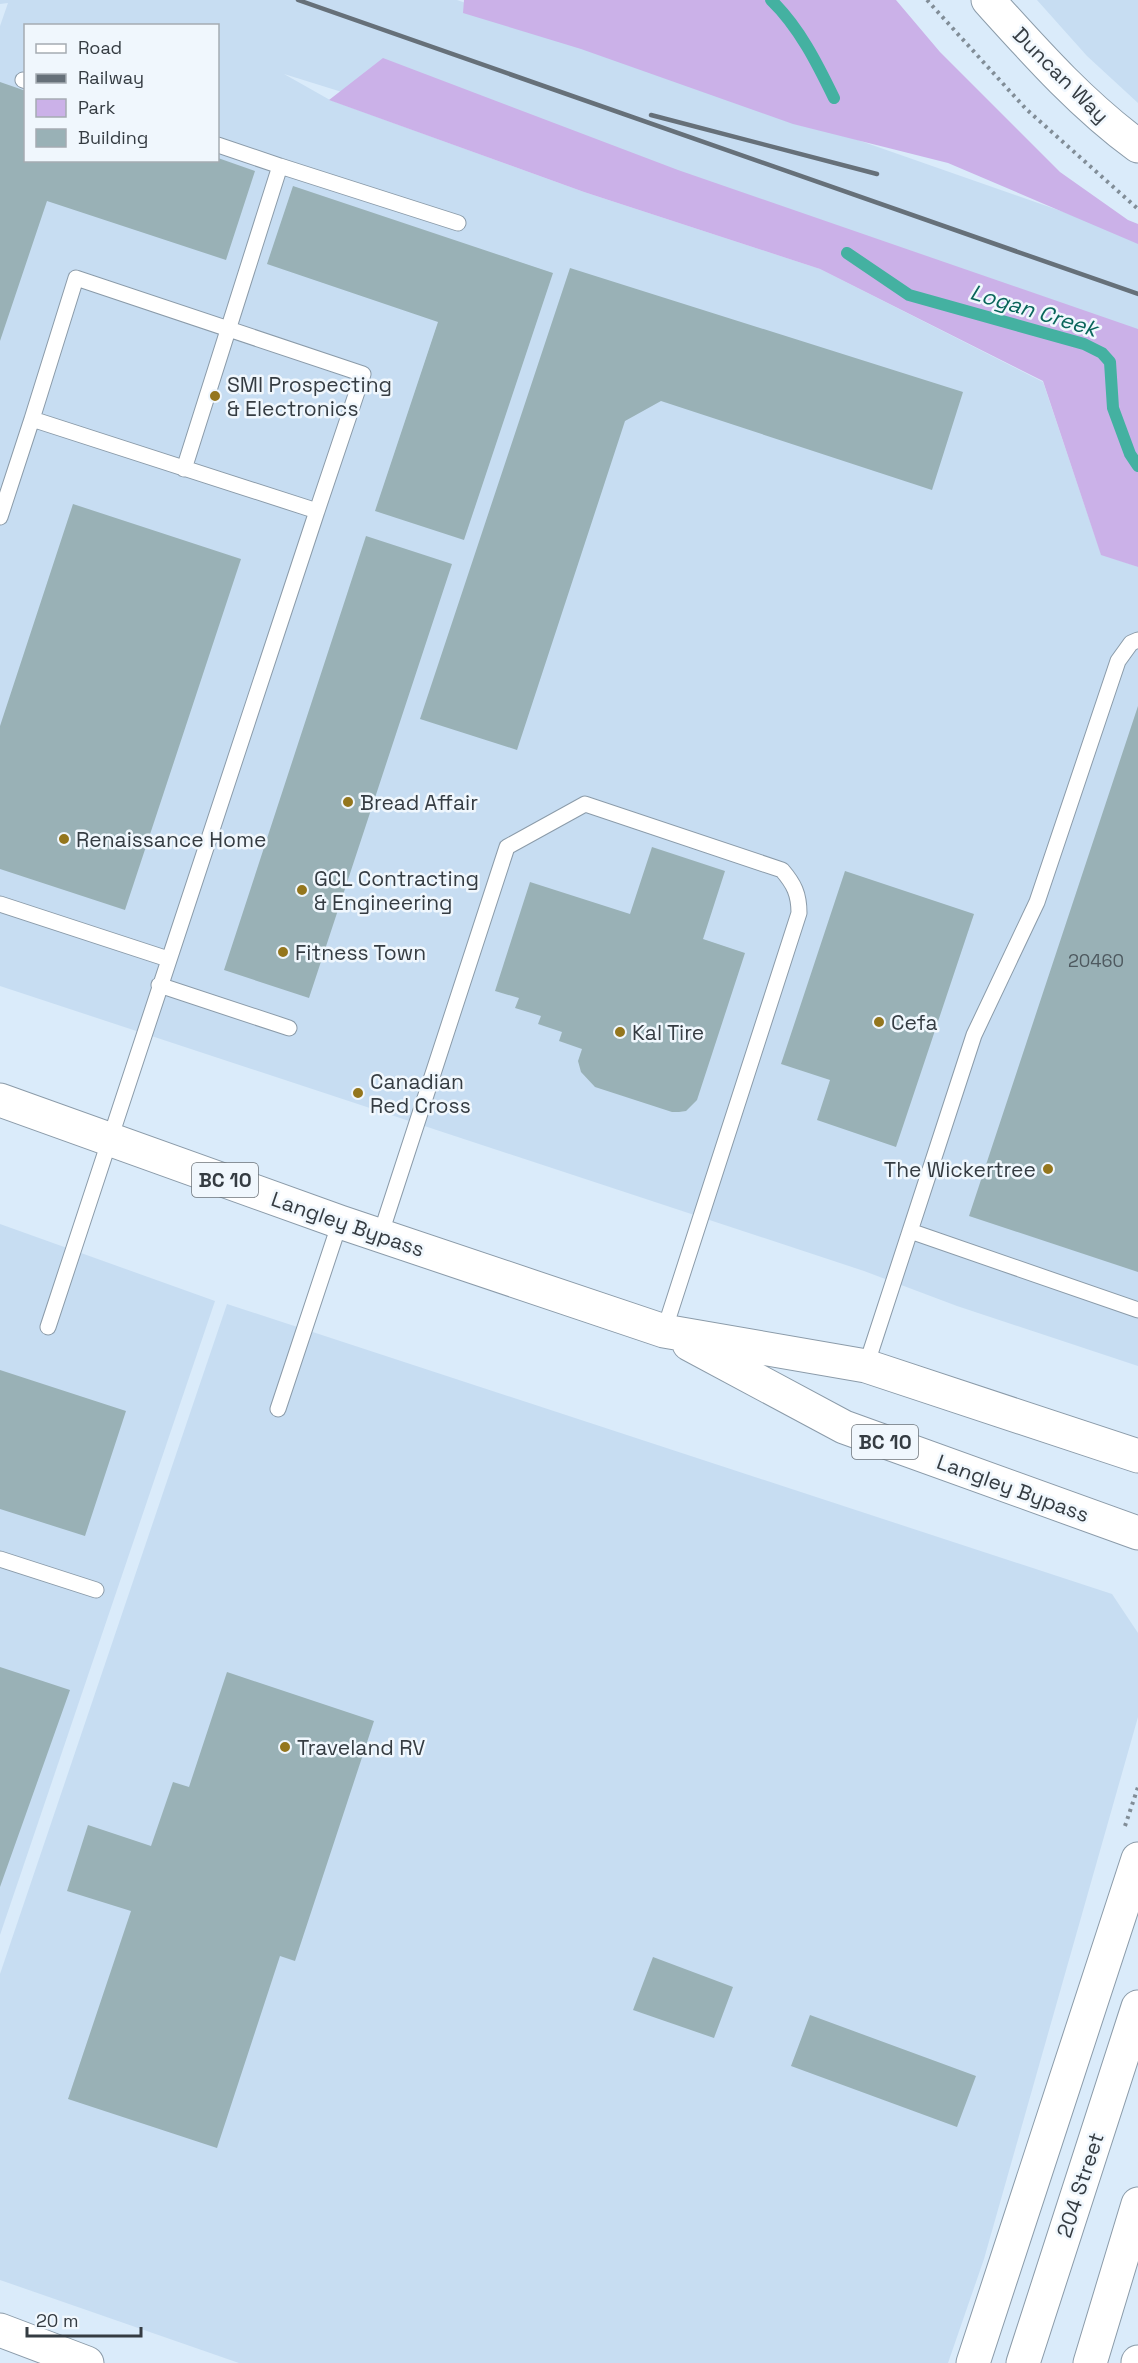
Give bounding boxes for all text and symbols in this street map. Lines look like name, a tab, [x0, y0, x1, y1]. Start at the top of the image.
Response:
street label: Duncan Way	[1007, 21, 1115, 129]
legend	[24, 24, 219, 162]
text: Road	[78, 36, 122, 59]
text: Railway	[78, 66, 144, 89]
text: Park	[78, 96, 116, 119]
text: Building	[78, 126, 148, 149]
water label: Logan Creek	[967, 277, 1103, 343]
place label: SMI Prospecting & Electronics	[227, 371, 392, 422]
marker: SMI Prospecting & Electronics	[208, 389, 222, 403]
place label: Bread Affair	[360, 789, 478, 816]
marker: Bread Affair	[341, 795, 355, 809]
place label: Renaissance Home	[76, 826, 266, 853]
marker: Renaissance Home	[57, 832, 71, 846]
place label: GCL Contracting & Engineering	[314, 865, 479, 916]
marker: GCL Contracting & Engineering	[295, 883, 309, 897]
place label: Fitness Town	[295, 939, 426, 966]
marker: Fitness Town	[276, 945, 290, 959]
house number: 20460	[1068, 949, 1124, 972]
place label: Cefa	[891, 1009, 938, 1036]
marker: Cefa	[872, 1015, 886, 1029]
place label: Kal Tire	[632, 1019, 704, 1046]
marker: Kal Tire	[613, 1025, 627, 1039]
place label: Canadian Red Cross	[370, 1068, 471, 1119]
marker: Canadian Red Cross	[351, 1086, 365, 1100]
place label: The Wickertree	[884, 1156, 1036, 1183]
marker: The Wickertree	[1041, 1162, 1055, 1176]
road number: BC 10	[192, 1163, 258, 1197]
street label: Langley Bypass	[268, 1185, 428, 1263]
road number: BC 10	[852, 1425, 918, 1459]
street label: Langley Bypass	[933, 1448, 1093, 1528]
place label: Traveland RV	[297, 1734, 425, 1761]
marker: Traveland RV	[278, 1740, 292, 1754]
street label: 204 Street	[1050, 2129, 1110, 2241]
scale bar	[27, 2300, 141, 2338]
text: 20 m	[36, 2309, 79, 2332]

